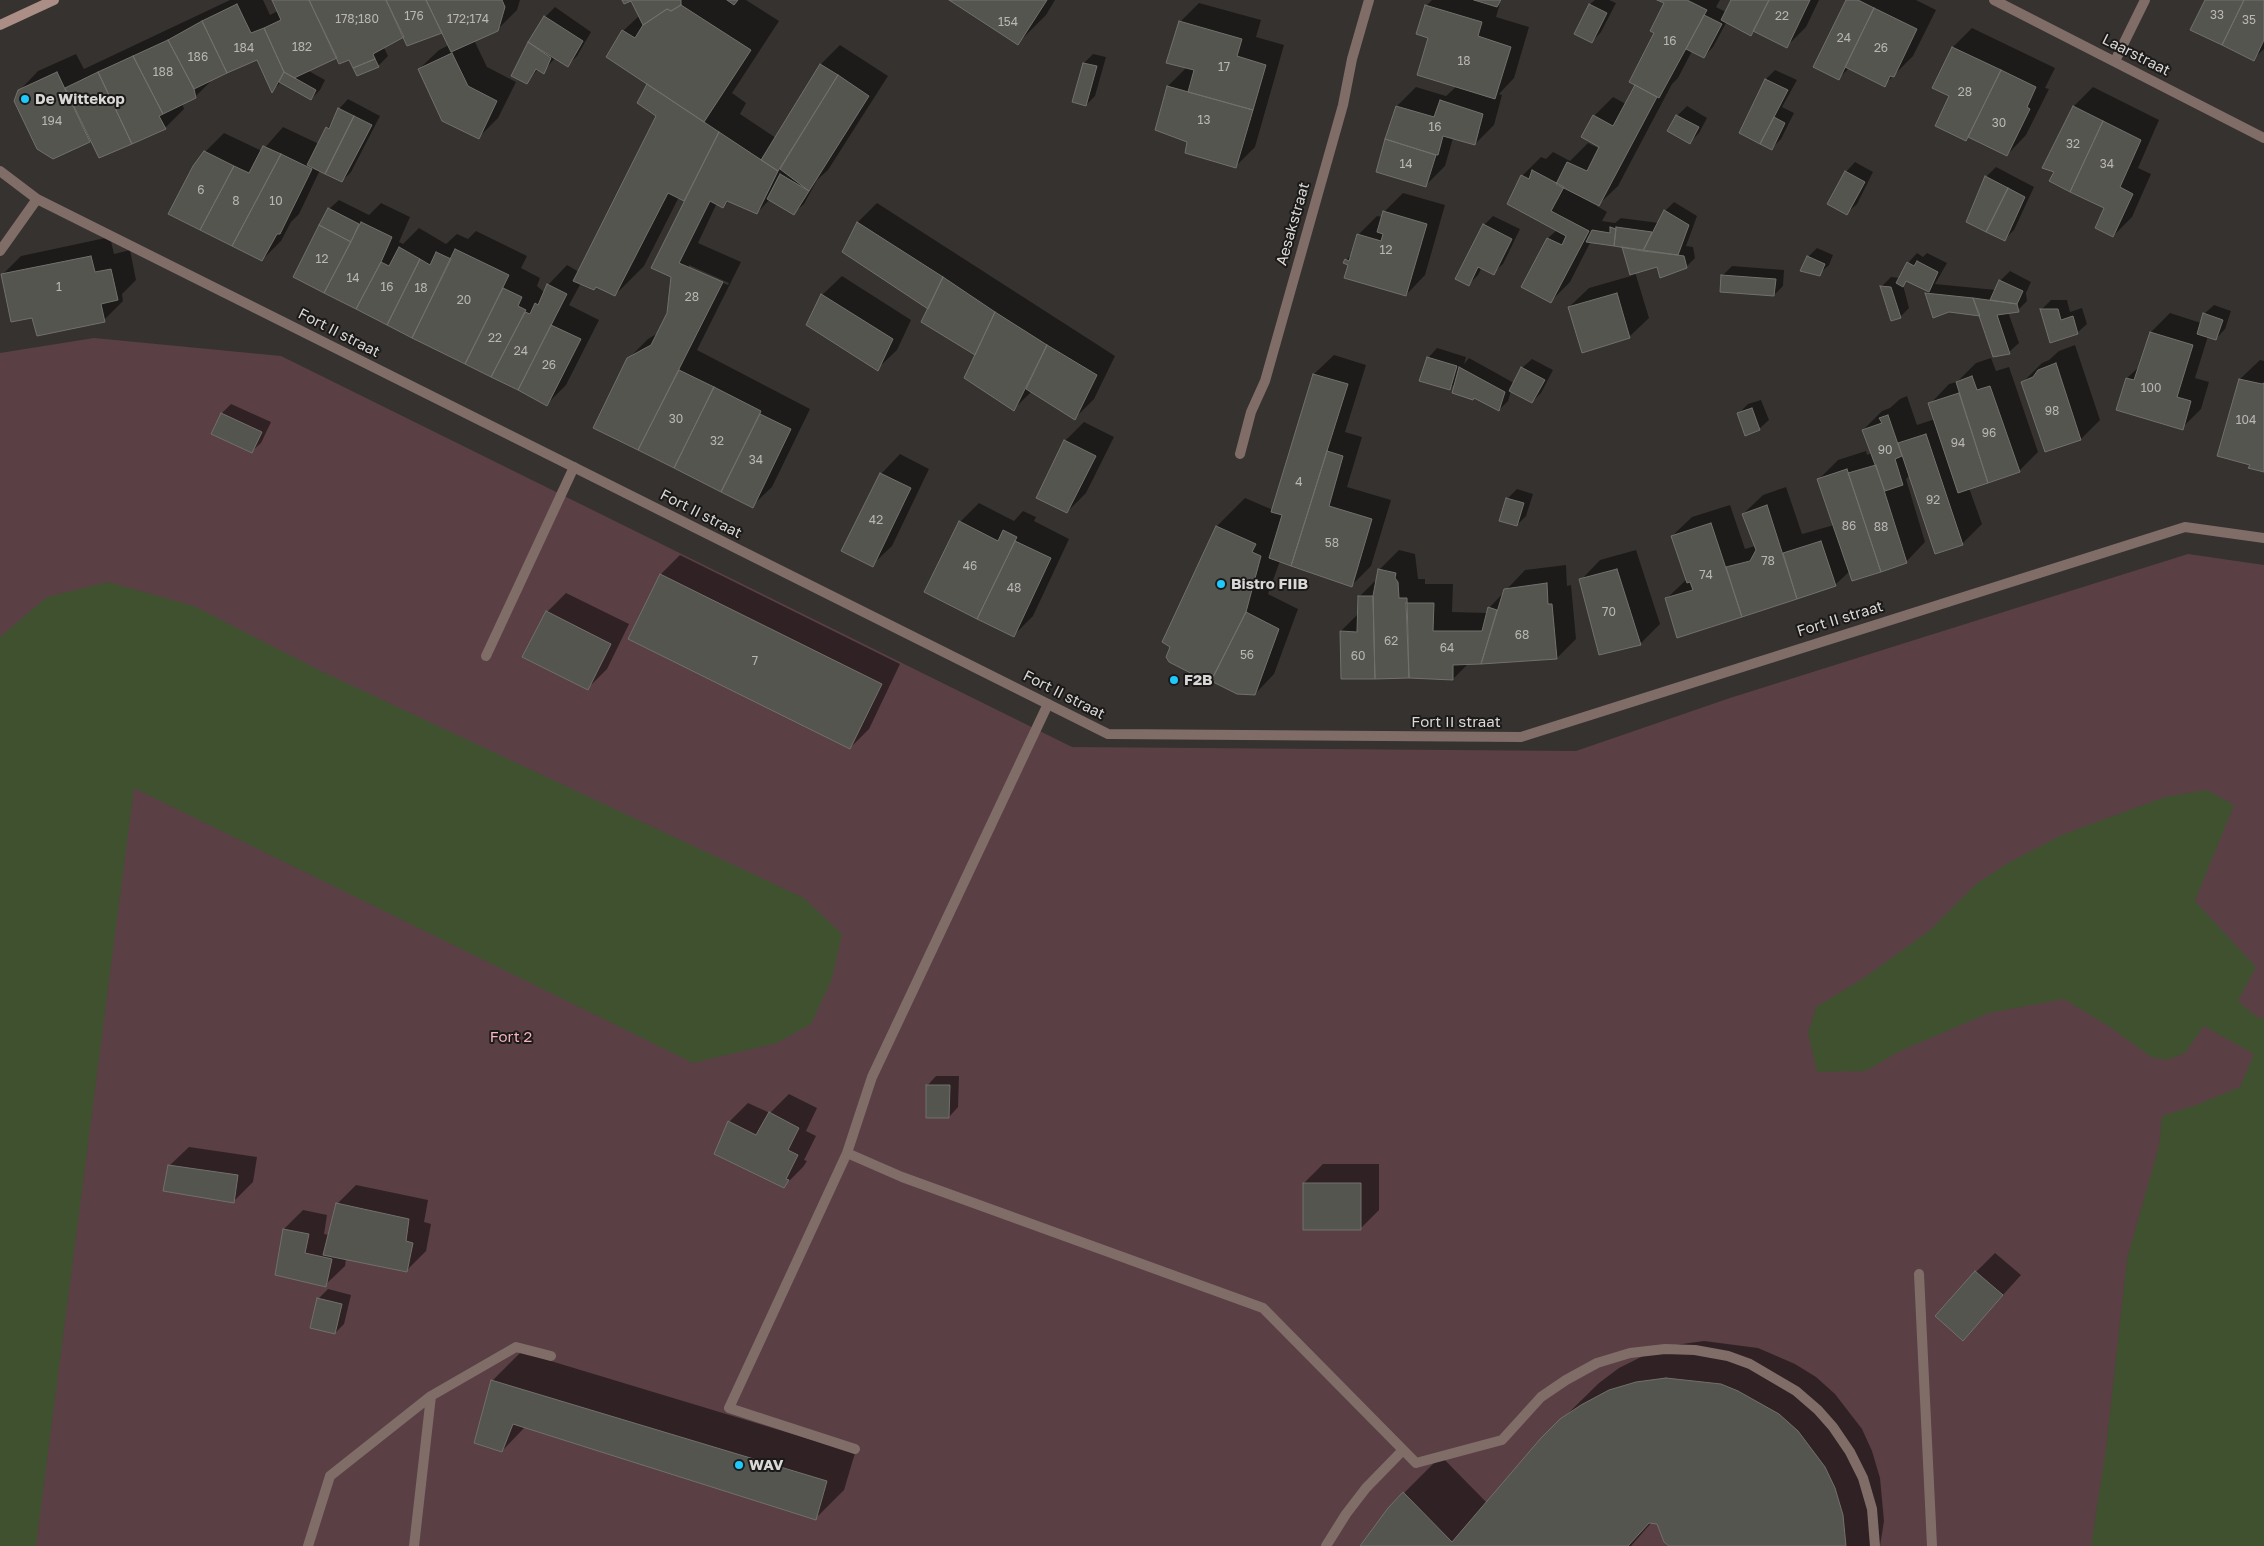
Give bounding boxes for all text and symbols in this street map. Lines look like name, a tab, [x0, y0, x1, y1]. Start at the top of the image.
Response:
house number: 33	[2210, 8, 2224, 22]
house number: 176	[404, 9, 424, 23]
house number: 22	[1775, 9, 1789, 23]
house number: 178;180	[335, 12, 379, 26]
house number: 172;174	[447, 12, 489, 26]
house number: 35	[2242, 13, 2256, 27]
house number: 154	[998, 15, 1018, 29]
street label: Laarstraat	[2099, 30, 2173, 80]
house number: 24	[1837, 31, 1851, 45]
house number: 16	[1663, 34, 1677, 48]
house number: 182	[292, 40, 312, 54]
house number: 184	[234, 41, 254, 55]
house number: 26	[1874, 41, 1888, 55]
house number: 186	[188, 50, 208, 64]
house number: 18	[1457, 54, 1471, 68]
house number: 17	[1218, 60, 1230, 74]
house number: 188	[153, 65, 173, 79]
house number: 28	[1958, 85, 1972, 99]
place label: De Wittekop	[35, 90, 125, 108]
marker: De Wittekop	[19, 93, 31, 105]
house number: 13	[1198, 113, 1210, 127]
house number: 194	[42, 114, 62, 128]
house number: 30	[1992, 116, 2006, 130]
house number: 16	[1428, 120, 1442, 134]
house number: 32	[2066, 137, 2080, 151]
house number: 14	[1399, 157, 1413, 171]
house number: 34	[2100, 157, 2114, 171]
street label: Aesakstraat	[1273, 180, 1313, 268]
house number: 6	[197, 183, 205, 197]
house number: 8	[232, 194, 240, 208]
house number: 10	[269, 194, 283, 208]
house number: 12	[1380, 243, 1392, 257]
house number: 12	[316, 252, 328, 266]
house number: 14	[346, 271, 360, 285]
house number: 1	[56, 280, 62, 294]
house number: 16	[380, 280, 394, 294]
house number: 18	[414, 281, 428, 295]
house number: 28	[685, 290, 699, 304]
house number: 20	[457, 293, 471, 307]
street label: Fort II straat	[295, 305, 383, 361]
house number: 22	[488, 331, 502, 345]
house number: 24	[514, 344, 528, 358]
house number: 26	[542, 358, 556, 372]
house number: 100	[2141, 381, 2161, 395]
house number: 98	[2045, 404, 2059, 418]
house number: 30	[669, 412, 683, 426]
house number: 104	[2236, 413, 2256, 427]
house number: 96	[1982, 426, 1996, 440]
house number: 32	[710, 434, 724, 448]
house number: 94	[1951, 436, 1965, 450]
house number: 90	[1878, 443, 1892, 457]
house number: 34	[749, 453, 763, 467]
house number: 4	[1295, 475, 1303, 489]
street label: Fort II straat	[657, 486, 745, 542]
house number: 92	[1926, 493, 1940, 507]
house number: 42	[869, 513, 883, 527]
house number: 86	[1842, 519, 1856, 533]
house number: 88	[1874, 520, 1888, 534]
house number: 58	[1325, 536, 1339, 550]
house number: 78	[1761, 554, 1775, 568]
house number: 46	[963, 559, 977, 573]
house number: 74	[1699, 568, 1713, 582]
place label: Bistro FIIB	[1231, 575, 1308, 593]
marker: Bistro FIIB	[1215, 578, 1227, 590]
house number: 48	[1007, 581, 1021, 595]
street label: Fort II straat	[1795, 597, 1885, 641]
house number: 70	[1602, 605, 1616, 619]
house number: 68	[1515, 628, 1529, 642]
house number: 62	[1384, 634, 1398, 648]
house number: 64	[1440, 641, 1454, 655]
house number: 56	[1240, 648, 1254, 662]
house number: 60	[1351, 649, 1365, 663]
house number: 7	[752, 654, 758, 668]
street label: Fort II straat	[1020, 667, 1108, 723]
place label: F2B	[1184, 671, 1213, 689]
marker: F2B	[1168, 674, 1180, 686]
street label: Fort II straat	[1411, 713, 1501, 731]
park label: Fort 2	[490, 1028, 532, 1046]
place label: WAV	[749, 1456, 783, 1474]
marker: WAV	[733, 1459, 745, 1471]

